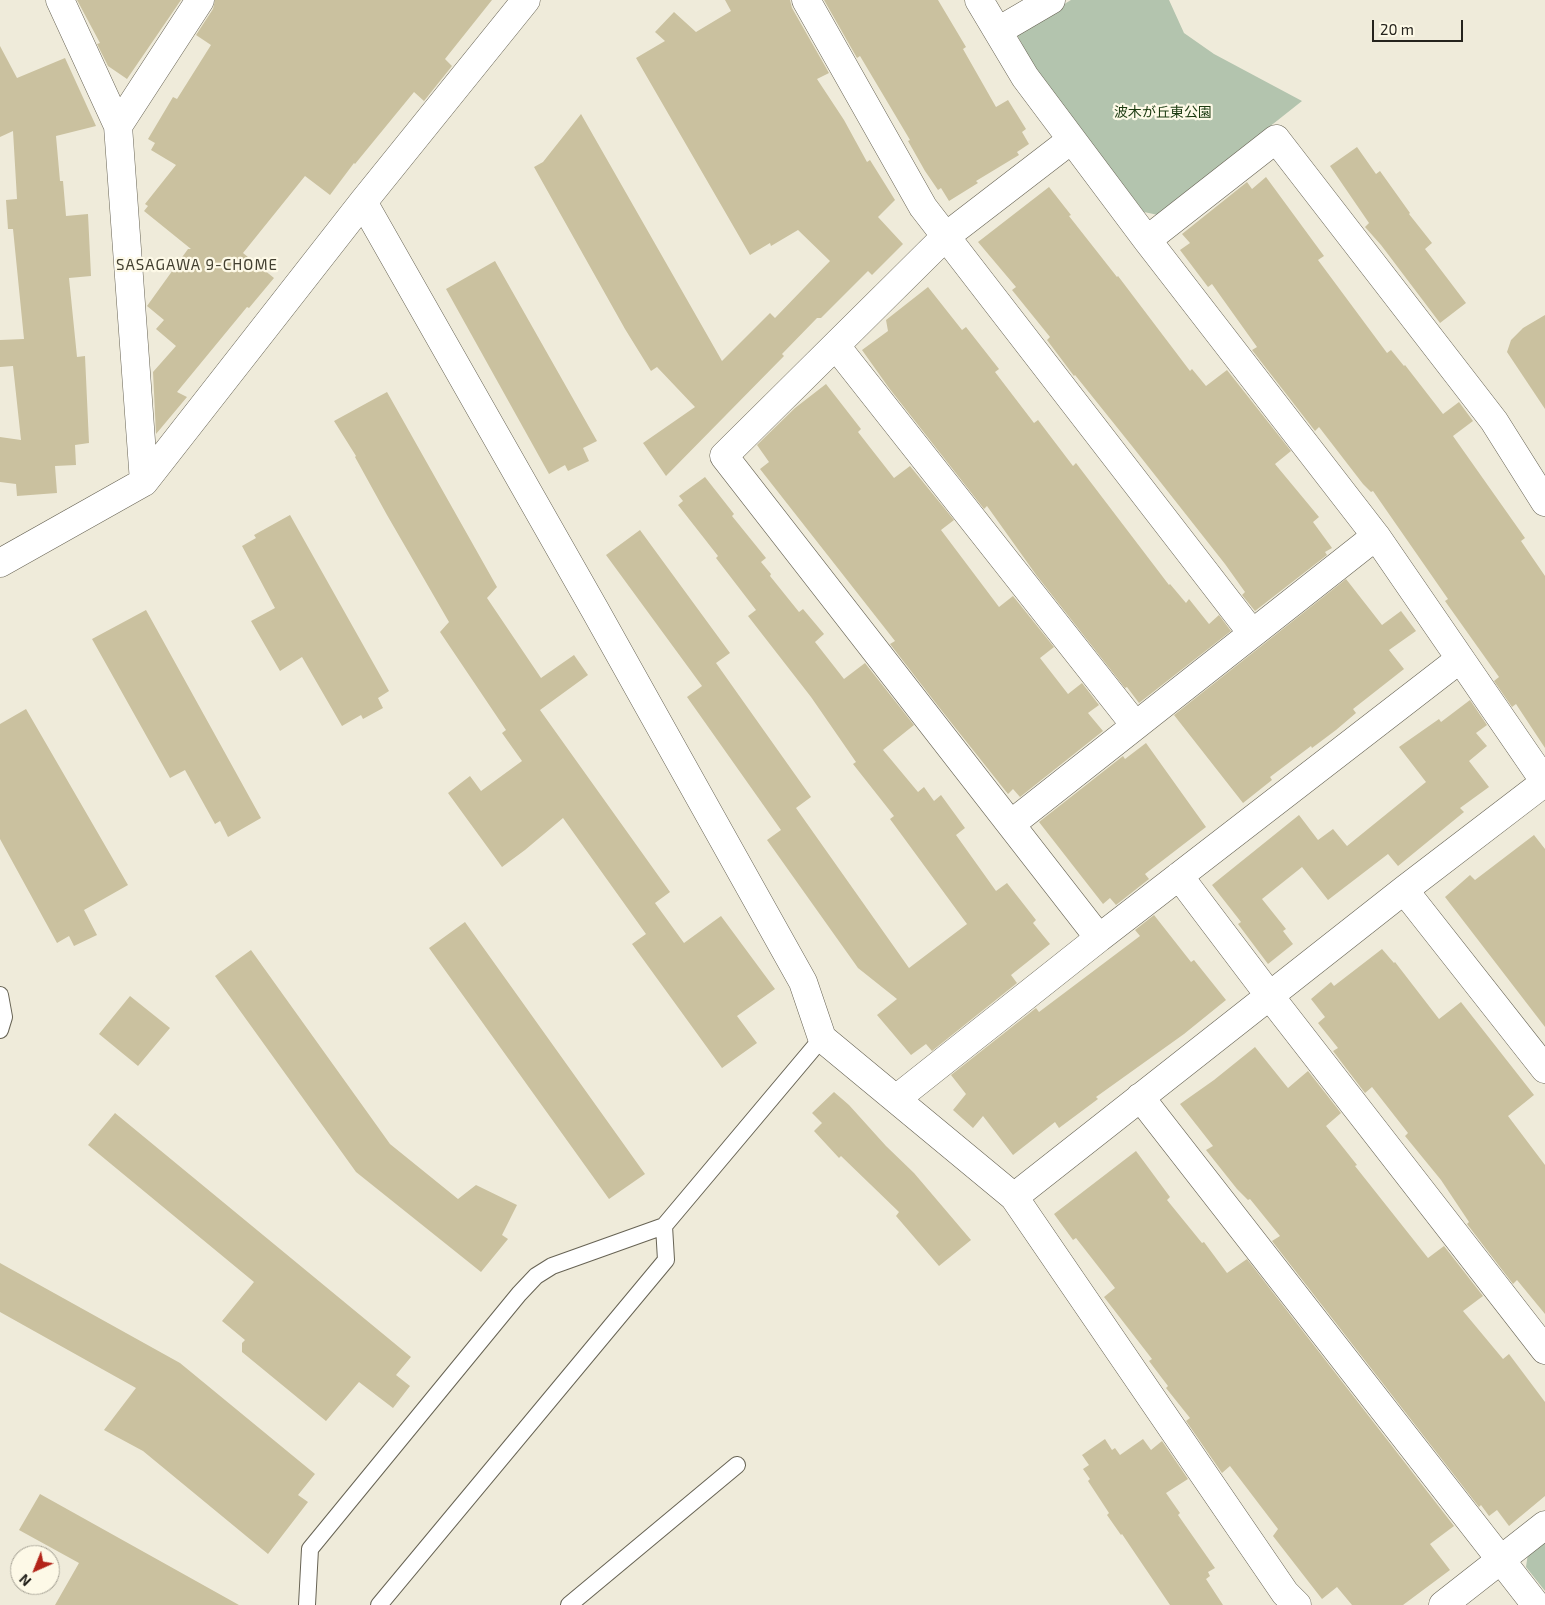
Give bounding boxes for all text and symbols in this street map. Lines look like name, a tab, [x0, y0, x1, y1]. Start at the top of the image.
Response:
scale bar	[1375, 10, 1466, 42]
text: 20 m	[1380, 20, 1414, 38]
park label: 波木が丘東公園	[1114, 104, 1212, 120]
district label: SASAGAWA 9-CHOME	[114, 256, 280, 274]
north arrow	[10, 1545, 60, 1595]
text: N	[15, 1571, 34, 1590]

